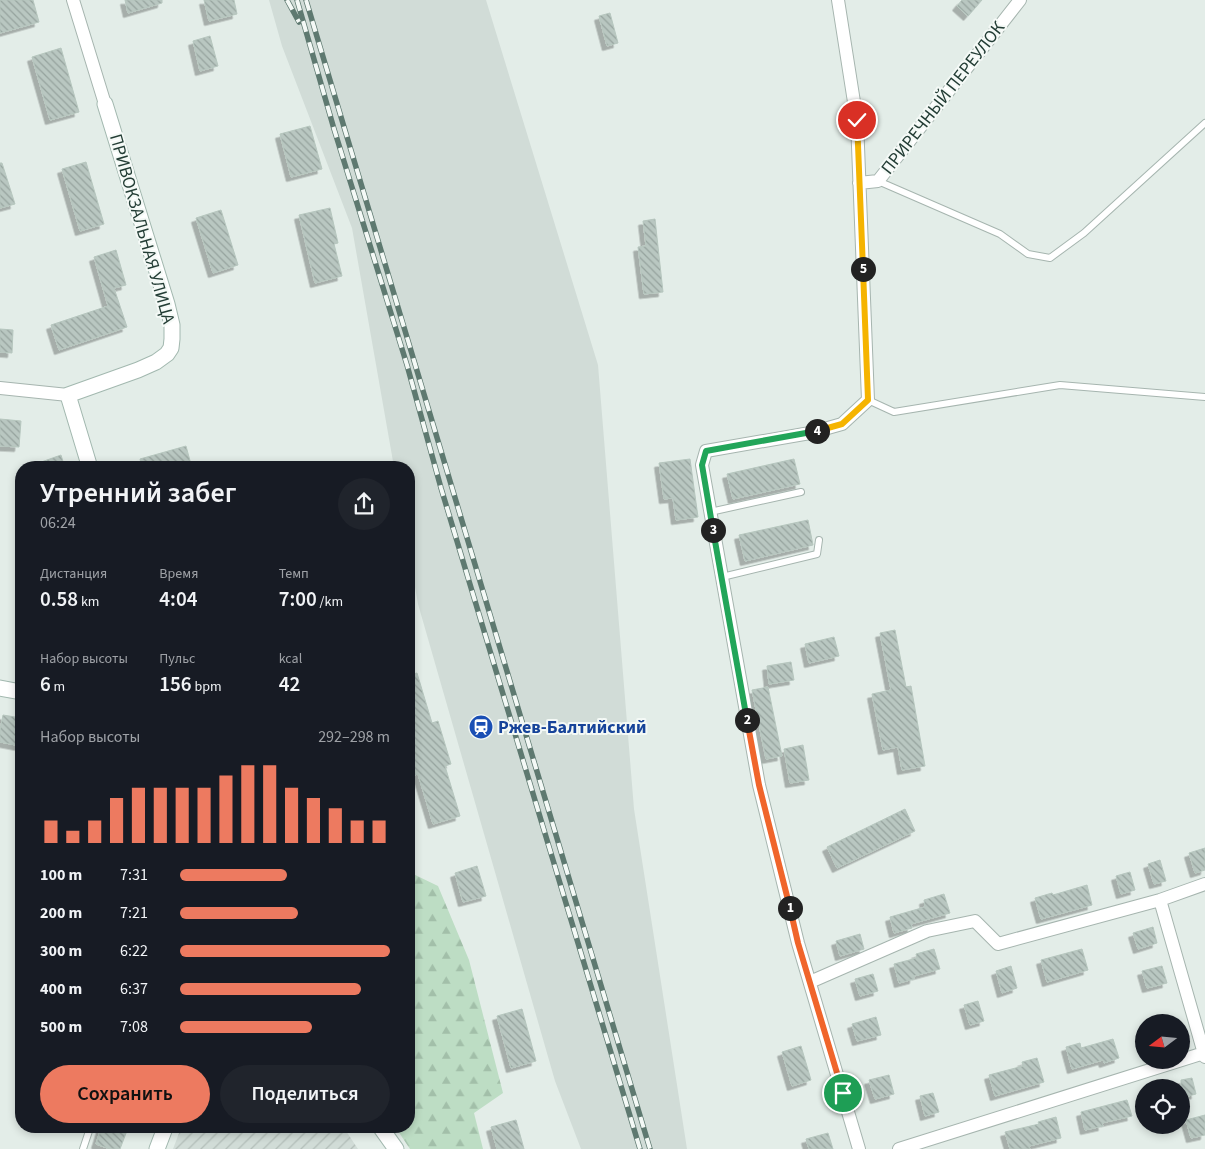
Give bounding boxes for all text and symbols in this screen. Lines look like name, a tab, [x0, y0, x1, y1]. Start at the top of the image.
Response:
street label: ПРИРЕЧНЫЙ ПЕРЕУЛОК	[875, 16, 1011, 180]
pin	[836, 99, 878, 141]
icon: check	[843, 106, 871, 134]
street label: ПРИВОКЗАЛЬНАЯ УЛИЦА	[103, 131, 181, 327]
pin: 5	[850, 256, 876, 282]
text: 5	[860, 259, 867, 279]
pin: 4	[804, 418, 830, 444]
text: 4	[814, 421, 821, 441]
text: Утренний забег	[40, 473, 237, 513]
button: share	[338, 478, 390, 530]
text: 06:24	[40, 512, 76, 534]
pin: 3	[700, 518, 726, 542]
text: 3	[710, 520, 717, 540]
text: Дистанция	[40, 564, 107, 584]
text: Время	[159, 564, 198, 584]
text: Темп	[279, 564, 309, 584]
text: 0.58	[40, 584, 78, 614]
text: 4:04	[159, 584, 197, 614]
text: 7:00	[279, 584, 317, 614]
text: km	[78, 592, 99, 612]
text: /km	[317, 592, 343, 612]
text: Набор высоты	[40, 649, 128, 669]
text: Пульс	[159, 649, 196, 669]
text: kcal	[279, 649, 302, 669]
text: 6	[40, 669, 51, 699]
text: 156	[159, 669, 192, 699]
text: 42	[279, 669, 300, 699]
text: m	[51, 677, 65, 697]
text: bpm	[192, 677, 222, 697]
pin: 2	[734, 708, 760, 732]
text: 2	[744, 710, 751, 730]
station icon: Ржев-Балтийский	[468, 714, 494, 740]
place label: Ржев-Балтийский	[498, 715, 647, 740]
text: Набор высоты	[40, 726, 140, 748]
text: 292–298 m	[318, 726, 390, 748]
text: 100 m	[40, 864, 82, 886]
text: 7:31	[120, 864, 148, 886]
pin: 1	[778, 896, 802, 920]
text: 1	[787, 898, 794, 918]
text: 200 m	[40, 902, 82, 924]
text: 7:21	[120, 902, 148, 924]
text: 300 m	[40, 940, 82, 962]
text: 6:22	[120, 940, 148, 962]
text: 400 m	[40, 978, 82, 1000]
text: 6:37	[120, 978, 148, 1000]
north arrow	[1135, 1014, 1190, 1069]
map controls	[1135, 1014, 1190, 1134]
text: 500 m	[40, 1016, 82, 1038]
text: 7:08	[120, 1016, 148, 1038]
button: Сохранить	[40, 1065, 210, 1123]
button: Поделиться	[220, 1065, 390, 1123]
pin	[822, 1072, 864, 1114]
icon: arrive	[829, 1079, 857, 1107]
button: locate	[1135, 1079, 1190, 1134]

